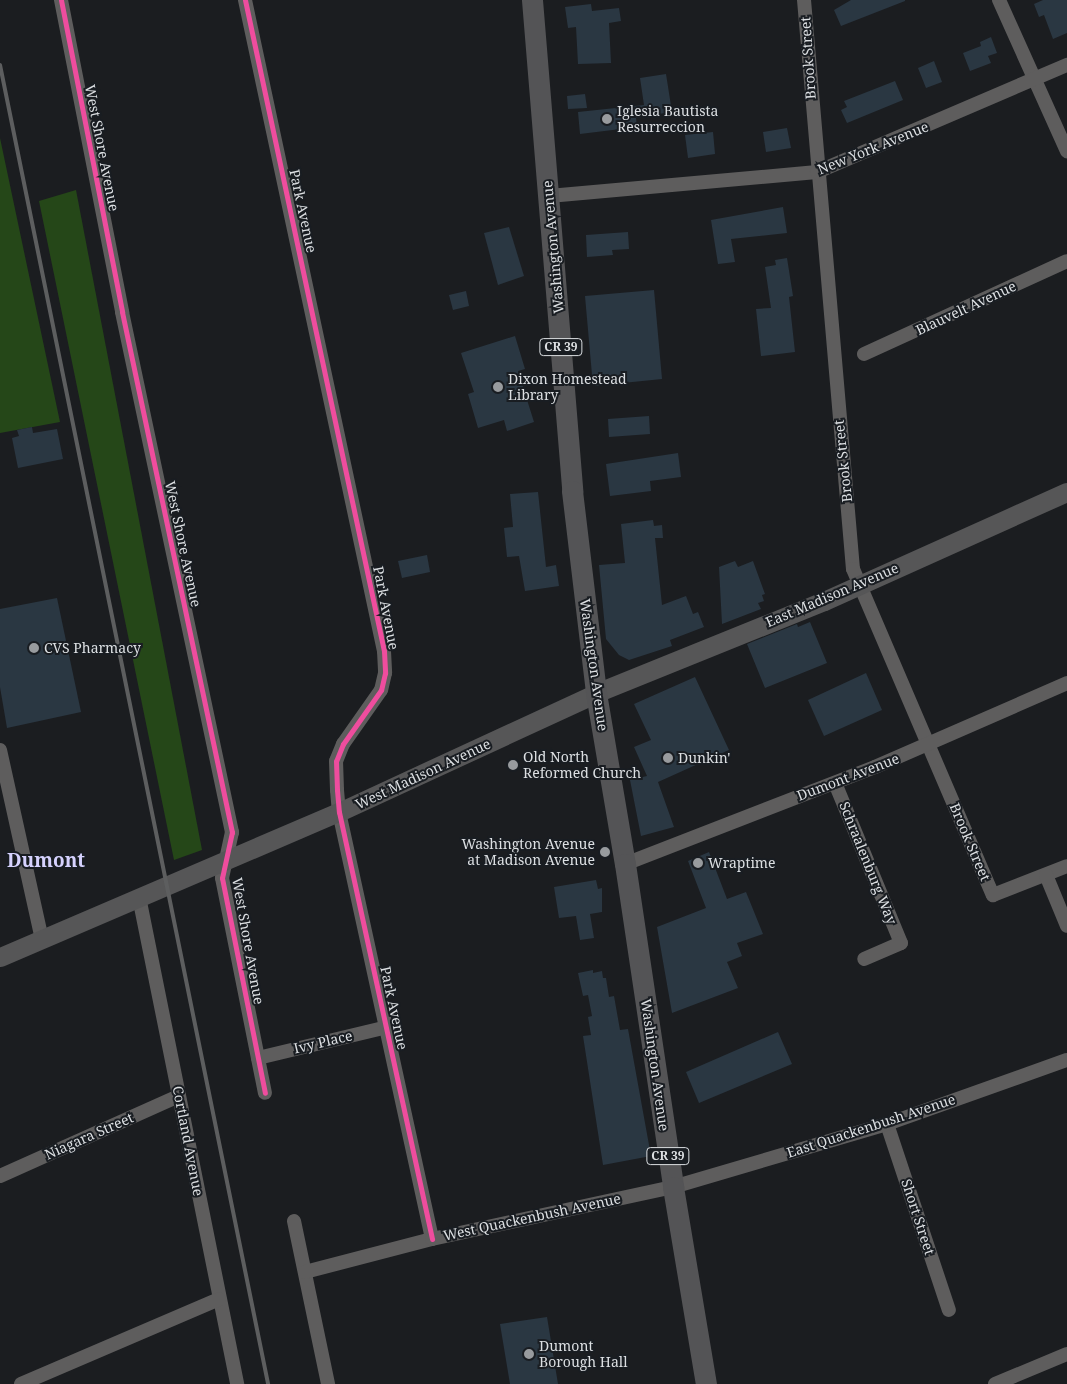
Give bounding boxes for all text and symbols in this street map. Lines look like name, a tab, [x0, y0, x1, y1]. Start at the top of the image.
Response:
street label: Brook Street	[797, 16, 819, 100]
street label: West Shore Avenue	[81, 83, 123, 213]
place label: Iglesia Bautista Resurreccion	[617, 103, 718, 136]
marker: Iglesia Bautista Resurreccion	[601, 113, 613, 125]
street label: New York Avenue	[815, 118, 931, 178]
street label: Park Avenue	[286, 168, 320, 254]
street label: Washington Avenue	[539, 180, 567, 314]
street label: Blauvelt Avenue	[913, 277, 1019, 339]
road number: CR 39	[538, 338, 584, 357]
place label: Dixon Homestead Library	[508, 371, 627, 404]
marker: Dixon Homestead Library	[492, 381, 504, 393]
street label: Brook Street	[830, 419, 856, 503]
street label: West Shore Avenue	[161, 479, 205, 609]
street label: East Madison Avenue	[763, 559, 901, 631]
street label: Park Avenue	[370, 565, 402, 651]
street label: Washington Avenue	[576, 598, 612, 732]
place label: CVS Pharmacy	[44, 640, 141, 656]
marker: CVS Pharmacy	[28, 642, 40, 654]
street label: West Madison Avenue	[353, 735, 493, 813]
place label: Old North Reformed Church	[523, 749, 641, 782]
place label: Dunkin'	[678, 750, 730, 766]
street label: Dumont Avenue	[795, 750, 901, 804]
marker: Dunkin'	[662, 752, 674, 764]
marker: Old North Reformed Church	[507, 759, 519, 771]
street label: Schraalenburg Way	[836, 799, 900, 927]
street label: Brook Street	[946, 801, 994, 883]
place label: Washington Avenue at Madison Avenue	[461, 836, 595, 869]
marker: Washington Avenue at Madison Avenue	[599, 846, 611, 858]
district label: Dumont	[7, 850, 85, 872]
place label: Wraptime	[708, 855, 776, 871]
marker: Wraptime	[692, 857, 704, 869]
street label: West Shore Avenue	[229, 876, 267, 1006]
street label: Park Avenue	[377, 965, 411, 1051]
street label: Washington Avenue	[637, 998, 673, 1132]
street label: Ivy Place	[292, 1027, 354, 1057]
street label: Cortland Avenue	[169, 1085, 207, 1197]
street label: East Quackenbush Avenue	[785, 1091, 957, 1161]
street label: Niagara Street	[42, 1109, 136, 1163]
road number: CR 39	[646, 1146, 690, 1166]
street label: Short Street	[898, 1177, 938, 1257]
street label: West Quackenbush Avenue	[442, 1190, 622, 1244]
place label: Dumont Borough Hall	[539, 1338, 628, 1370]
marker: Dumont Borough Hall	[523, 1348, 535, 1360]

